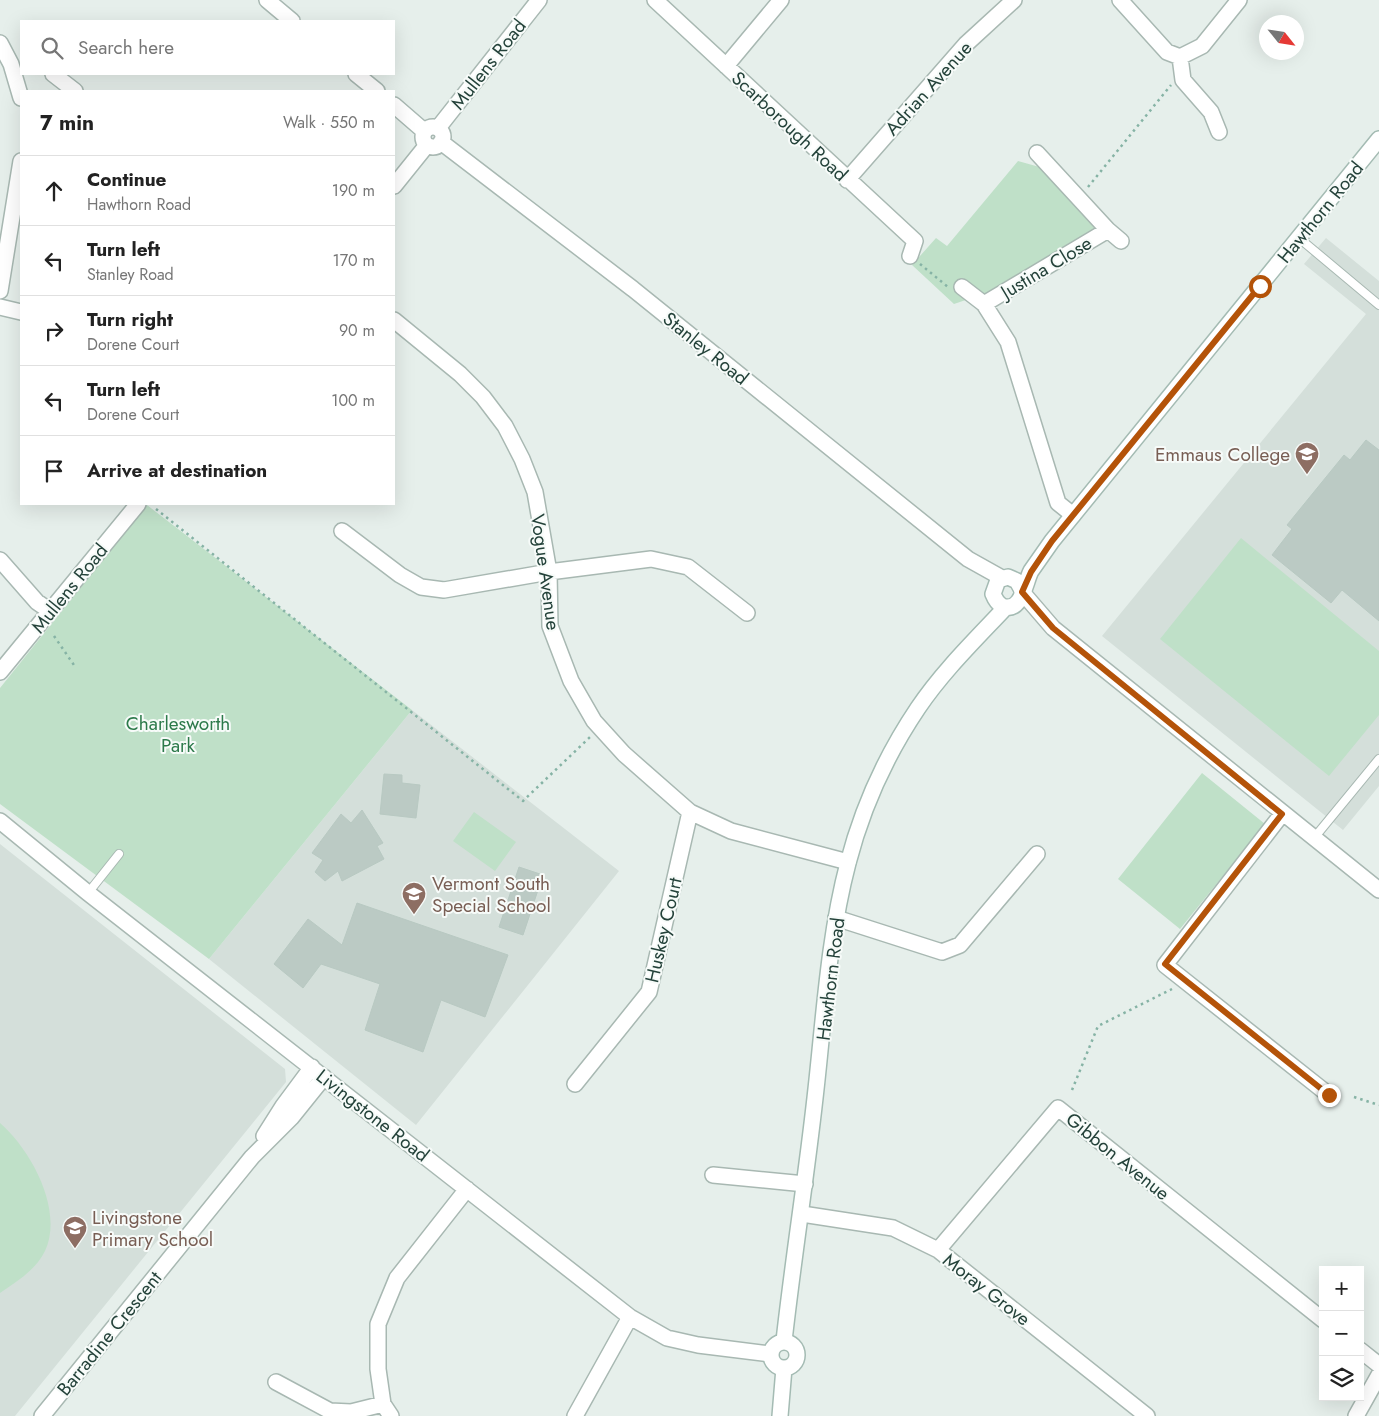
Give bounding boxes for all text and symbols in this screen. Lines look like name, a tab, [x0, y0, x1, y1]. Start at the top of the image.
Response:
street label: Mullens Road	[444, 13, 532, 115]
north arrow	[1259, 15, 1304, 60]
search box	[20, 20, 395, 75]
icon: search	[38, 34, 66, 62]
text: Search here	[78, 34, 174, 61]
street label: Adrian Avenue	[879, 35, 978, 142]
street label: Scarborough Road	[725, 65, 854, 188]
text: 7 min	[40, 108, 94, 138]
text: Walk · 550 m	[283, 111, 375, 134]
street label: Hawthorn Road	[1271, 156, 1370, 269]
text: Continue	[87, 166, 166, 193]
icon: ahead	[40, 177, 68, 205]
text: 190 m	[332, 179, 375, 202]
text: Hawthorn Road	[87, 193, 191, 216]
street label: Justina Close	[993, 230, 1097, 307]
text: Turn left	[87, 236, 160, 263]
icon: left	[40, 247, 68, 275]
text: 170 m	[333, 249, 375, 272]
text: Stanley Road	[87, 263, 174, 286]
route start	[1249, 275, 1272, 298]
street label: Stanley Road	[657, 305, 754, 391]
text: Turn right	[87, 306, 173, 333]
icon: right	[40, 317, 68, 345]
text: 90 m	[339, 319, 375, 342]
text: Dorene Court	[87, 333, 179, 356]
text: Turn left	[87, 376, 160, 403]
icon: left	[40, 387, 68, 415]
text: 100 m	[331, 389, 375, 412]
text: Dorene Court	[87, 403, 179, 426]
place label: Emmaus College	[1155, 441, 1290, 468]
school or university icon: Emmaus College	[1294, 441, 1320, 475]
icon: arrive	[40, 457, 68, 485]
text: Arrive at destination	[87, 457, 267, 484]
street label: Vogue Avenue	[524, 512, 567, 632]
street label: Mullens Road	[25, 538, 114, 639]
park label: Charlesworth Park	[126, 710, 230, 759]
place label: Vermont South Special School	[432, 870, 551, 919]
street label: Huskey Court	[638, 874, 689, 985]
school or university icon: Vermont South Special School	[401, 881, 427, 915]
street label: Hawthorn Road	[810, 916, 851, 1042]
street label: Livingstone Road	[311, 1063, 435, 1168]
route end	[1318, 1084, 1341, 1107]
street label: Gibbon Avenue	[1060, 1106, 1176, 1207]
place label: Livingstone Primary School	[92, 1204, 213, 1253]
school or university icon: Livingstone Primary School	[62, 1215, 88, 1249]
street label: Moray Grove	[937, 1247, 1036, 1332]
street label: Barradine Crescent	[51, 1265, 168, 1401]
map controls	[1319, 1266, 1364, 1401]
button: +	[1319, 1266, 1364, 1311]
button: −	[1319, 1311, 1364, 1356]
button: layers	[1319, 1356, 1364, 1401]

